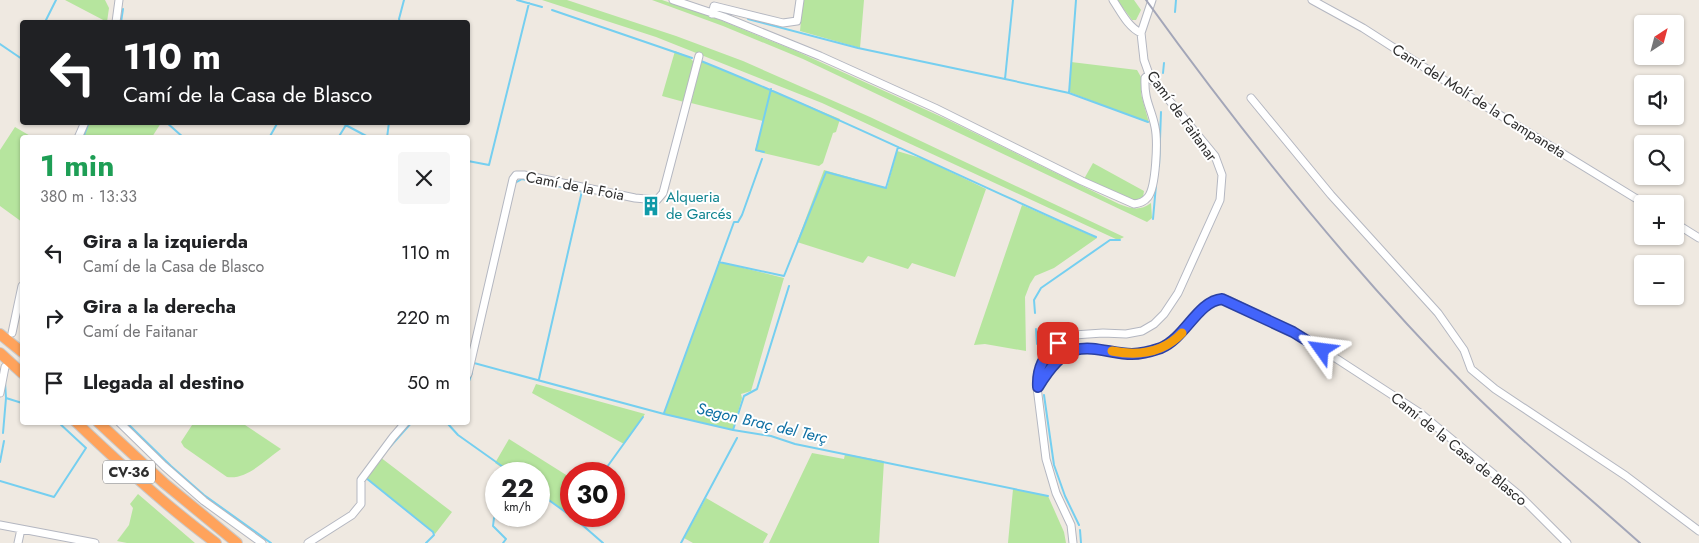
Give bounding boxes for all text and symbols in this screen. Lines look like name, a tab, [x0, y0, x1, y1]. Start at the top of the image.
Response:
north arrow	[1634, 15, 1684, 65]
map controls	[1634, 15, 1684, 305]
text: 110 m	[123, 32, 221, 82]
street label: Camí del Molí de la Campaneta	[1388, 38, 1570, 164]
icon: left	[40, 40, 105, 105]
street label: Camí de Faitanar	[1141, 66, 1223, 167]
button: sound	[1634, 75, 1684, 125]
text: Camí de la Casa de Blasco	[123, 78, 372, 110]
button: search	[1634, 135, 1684, 185]
text: 1 min	[40, 144, 114, 187]
button: close	[398, 152, 450, 204]
street label: Camí de la Foia	[524, 166, 626, 206]
text: 380 m · 13:33	[40, 185, 137, 208]
place label: Alqueria de Garcés	[666, 186, 731, 225]
building icon: Alqueria de Garcés	[640, 195, 662, 217]
button: +	[1634, 195, 1684, 245]
text: Gira a la izquierda	[83, 228, 248, 255]
icon: left	[40, 239, 68, 267]
text: 110 m	[401, 239, 450, 266]
text: Camí de la Casa de Blasco	[83, 255, 264, 278]
button: −	[1634, 255, 1684, 305]
text: Gira a la derecha	[83, 293, 236, 320]
icon: right	[40, 304, 68, 332]
text: 220 m	[396, 304, 450, 331]
text: Camí de Faitanar	[83, 320, 198, 343]
pin	[1037, 322, 1079, 364]
position arrow	[1295, 323, 1347, 375]
icon: arrive	[1044, 329, 1072, 357]
icon: arrive	[40, 369, 68, 397]
text: Llegada al destino	[83, 369, 244, 396]
text: 50 m	[407, 369, 450, 396]
street label: Camí de la Casa de Blasco	[1386, 387, 1532, 511]
water label: Segon Braç del Terç	[694, 397, 830, 449]
road number: CV-36	[103, 461, 155, 484]
speed limit sign: 30	[560, 462, 625, 527]
text: 22	[501, 470, 534, 506]
text: km/h	[504, 498, 531, 516]

